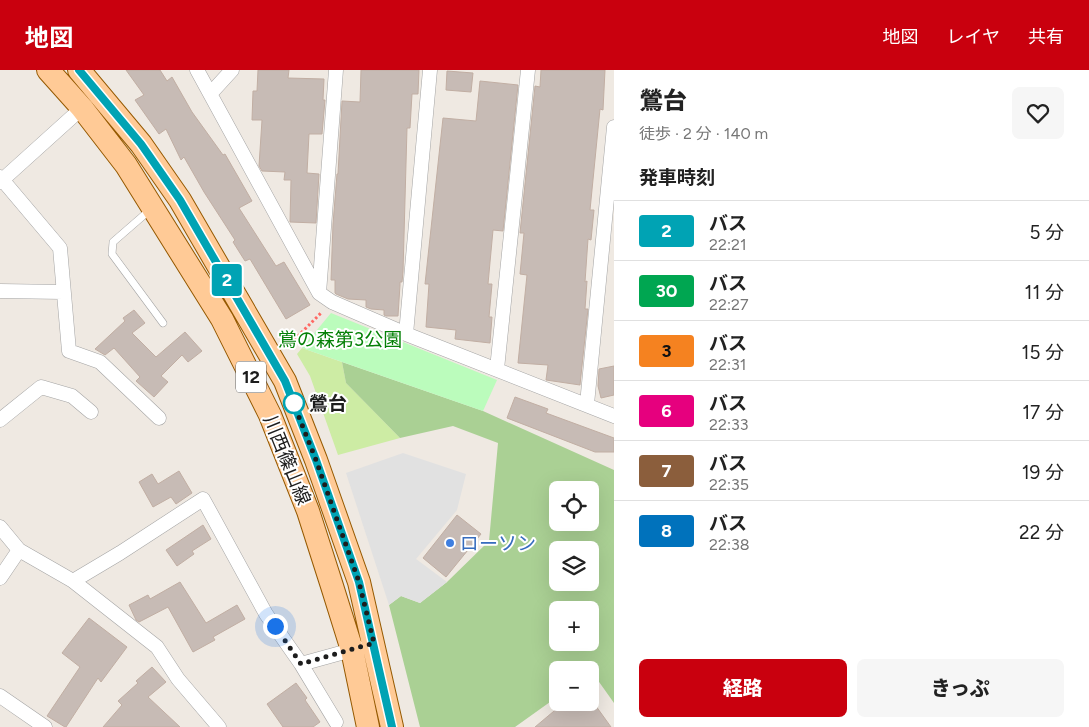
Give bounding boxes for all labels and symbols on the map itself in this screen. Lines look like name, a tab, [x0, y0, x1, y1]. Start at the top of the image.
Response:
line badge: 2	[211, 264, 243, 296]
park label: 鴬の森第3公園	[278, 328, 402, 351]
road number: 12	[236, 362, 266, 392]
marker: 鶯台	[283, 392, 305, 414]
place label: 鶯台	[309, 392, 347, 415]
street label: 川西篠山線	[259, 412, 315, 508]
place label: ローソン	[460, 532, 536, 555]
marker: ローソン	[444, 537, 456, 549]
your location	[263, 614, 288, 639]

